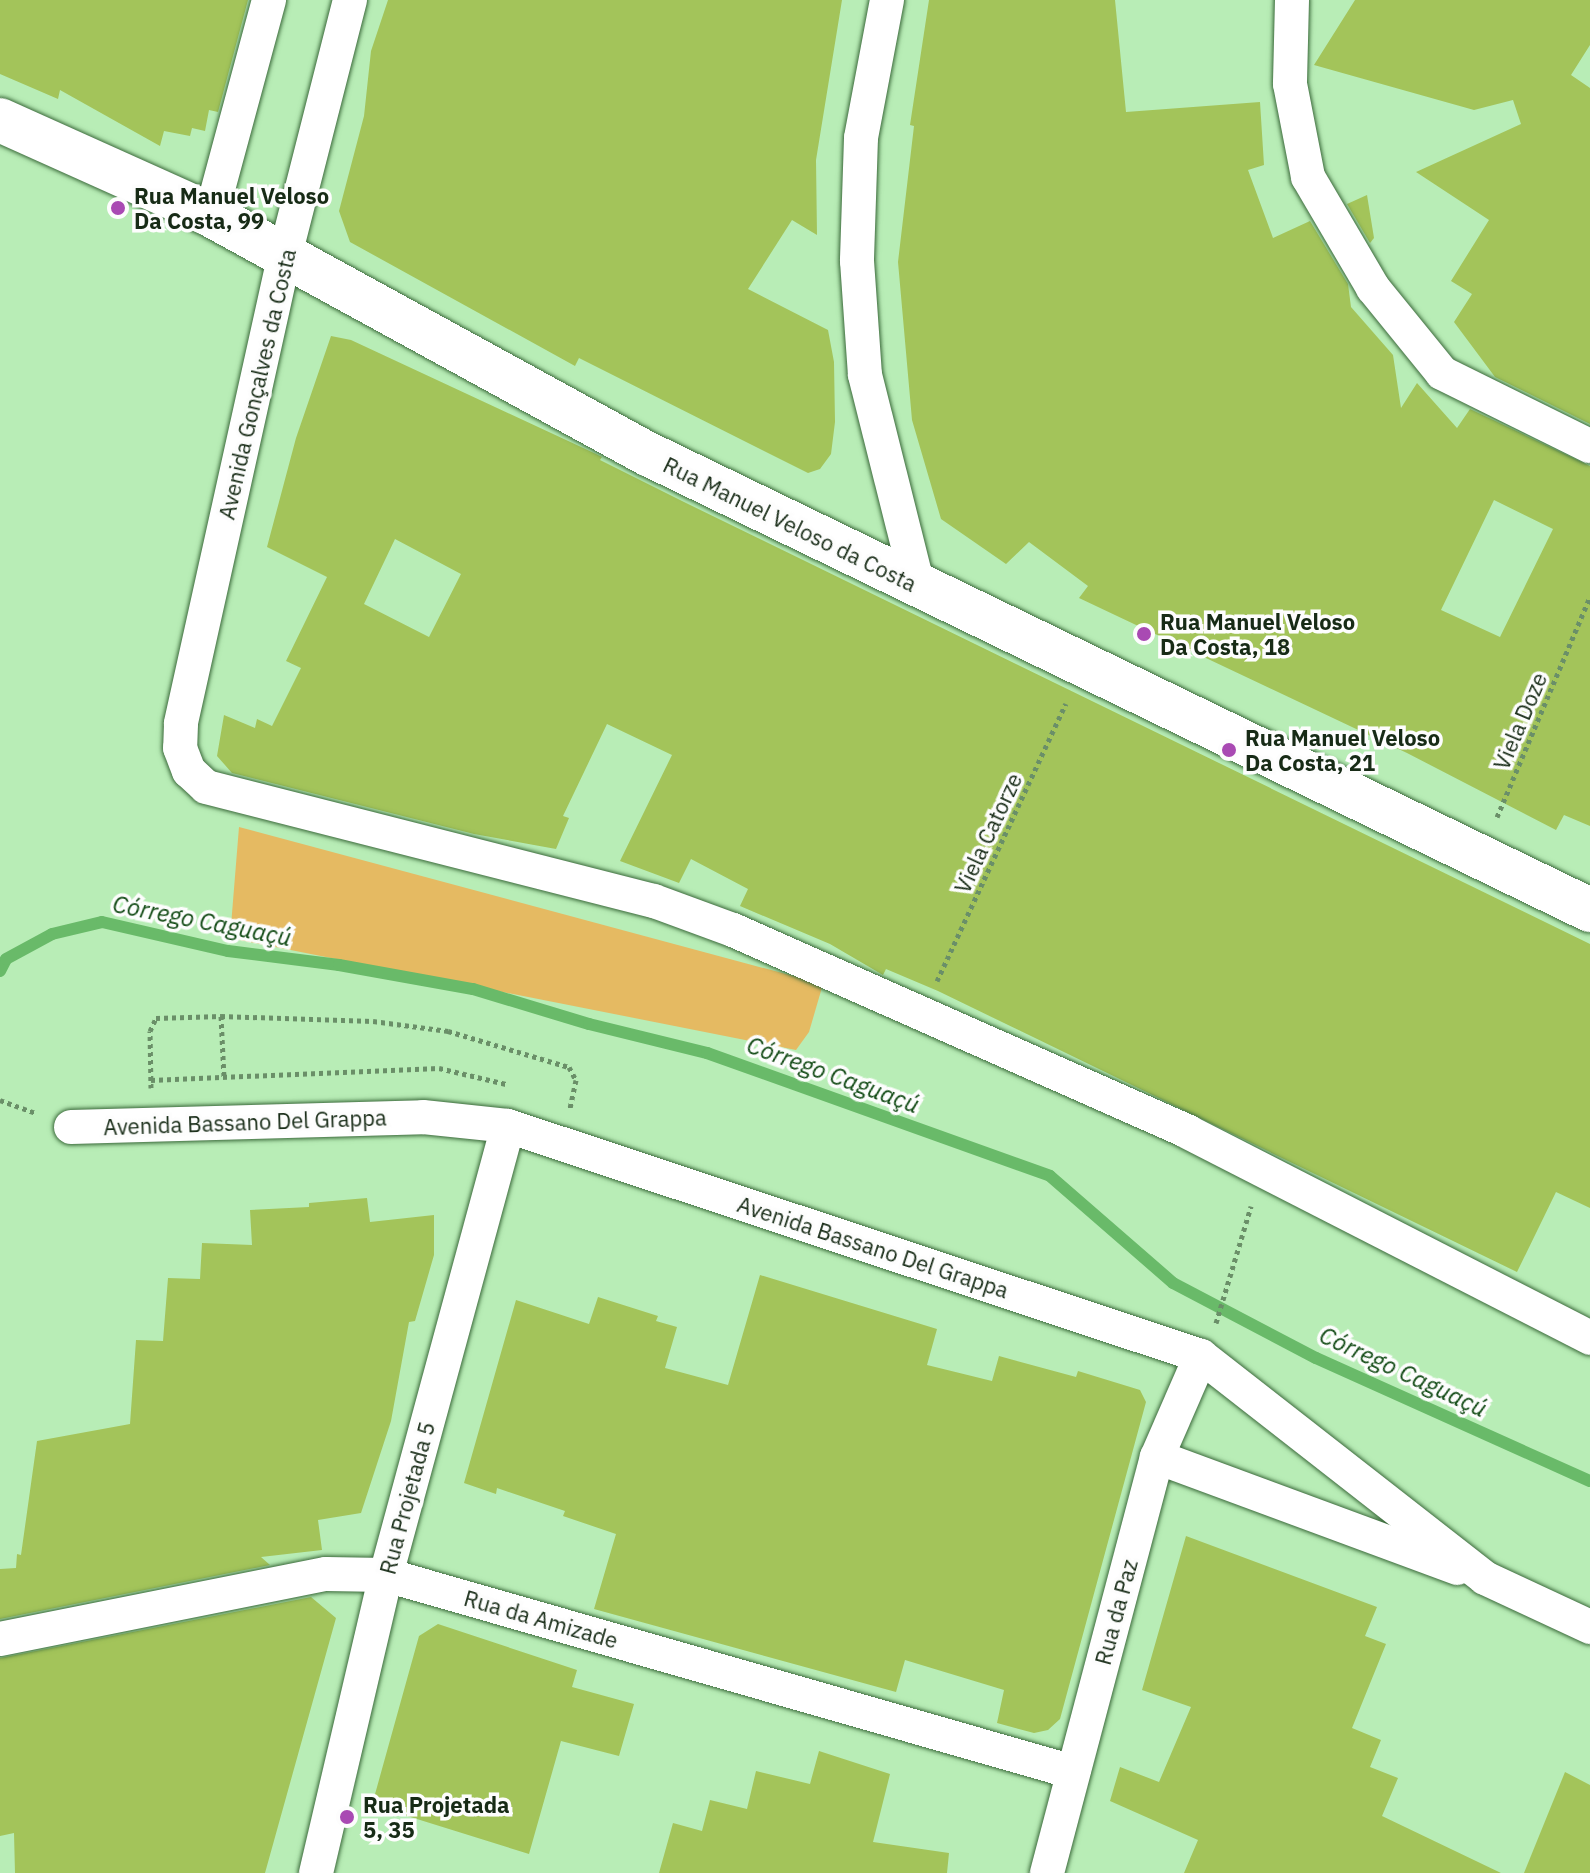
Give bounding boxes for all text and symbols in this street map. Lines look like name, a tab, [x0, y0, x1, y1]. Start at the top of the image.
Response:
place label: Rua Manuel Veloso Da Costa, 99	[134, 182, 329, 234]
marker: Rua Manuel Veloso Da Costa, 99	[109, 199, 127, 217]
street label: Avenida Gonçalves da Costa	[213, 246, 301, 522]
street label: Rua Manuel Veloso da Costa	[659, 451, 921, 597]
place label: Rua Manuel Veloso Da Costa, 18	[1160, 608, 1355, 660]
marker: Rua Manuel Veloso Da Costa, 18	[1135, 625, 1153, 643]
street label: Viela Doze	[1488, 668, 1552, 774]
place label: Rua Manuel Veloso Da Costa, 21	[1245, 724, 1440, 776]
marker: Rua Manuel Veloso Da Costa, 21	[1220, 741, 1238, 759]
street label: Viela Catorze	[949, 769, 1027, 897]
water label: Córrego Caguaçú	[110, 890, 294, 952]
water label: Córrego Caguaçú	[743, 1030, 923, 1120]
street label: Avenida Bassano Del Grappa	[103, 1104, 387, 1140]
street label: Avenida Bassano Del Grappa	[734, 1191, 1012, 1303]
water label: Córrego Caguaçú	[1315, 1321, 1491, 1423]
street label: Rua Projetada 5	[374, 1419, 440, 1577]
street label: Rua da Paz	[1089, 1556, 1143, 1668]
street label: Rua da Amizade	[461, 1584, 621, 1654]
place label: Rua Projetada 5, 35	[363, 1791, 510, 1842]
marker: Rua Projetada 5, 35	[338, 1808, 356, 1826]

